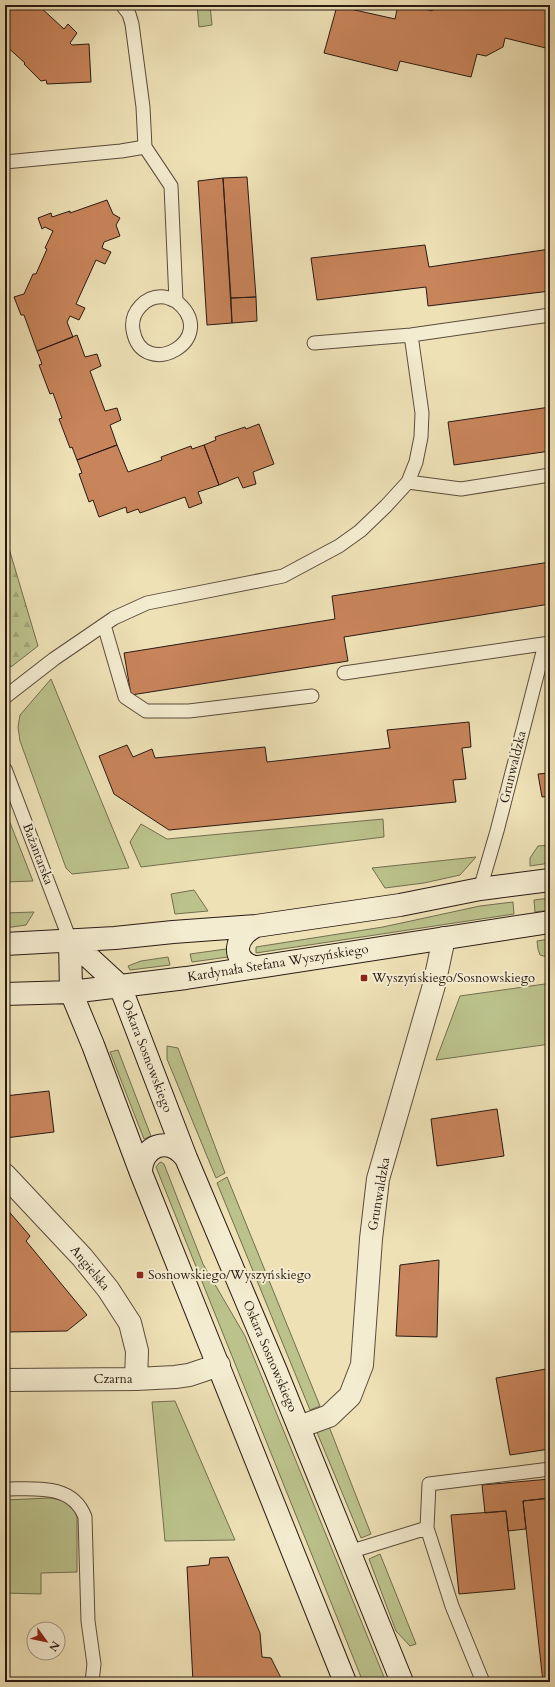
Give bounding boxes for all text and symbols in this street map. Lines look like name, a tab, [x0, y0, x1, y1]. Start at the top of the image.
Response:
street label: Grunwaldzka	[495, 728, 531, 805]
street label: Bażantarska	[18, 821, 58, 888]
street label: Kardynała Stefana Wyszyńskiego	[186, 940, 370, 986]
place label: Wyszyńskiego/Sosnowskiego	[371, 969, 535, 987]
marker: Wyszyńskiego/Sosnowskiego	[359, 973, 369, 983]
street label: Oskara Sosnowskiego	[117, 997, 177, 1115]
street label: Grunwaldzka	[364, 1156, 394, 1232]
street label: Angielska	[66, 1242, 114, 1295]
place label: Sosnowskiego/Wyszyńskiego	[148, 1266, 311, 1284]
marker: Sosnowskiego/Wyszyńskiego	[135, 1270, 145, 1280]
street label: Oskara Sosnowskiego	[238, 1297, 302, 1415]
street label: Czarna	[93, 1370, 133, 1388]
north arrow	[26, 1621, 66, 1661]
text: N	[45, 1638, 63, 1655]

